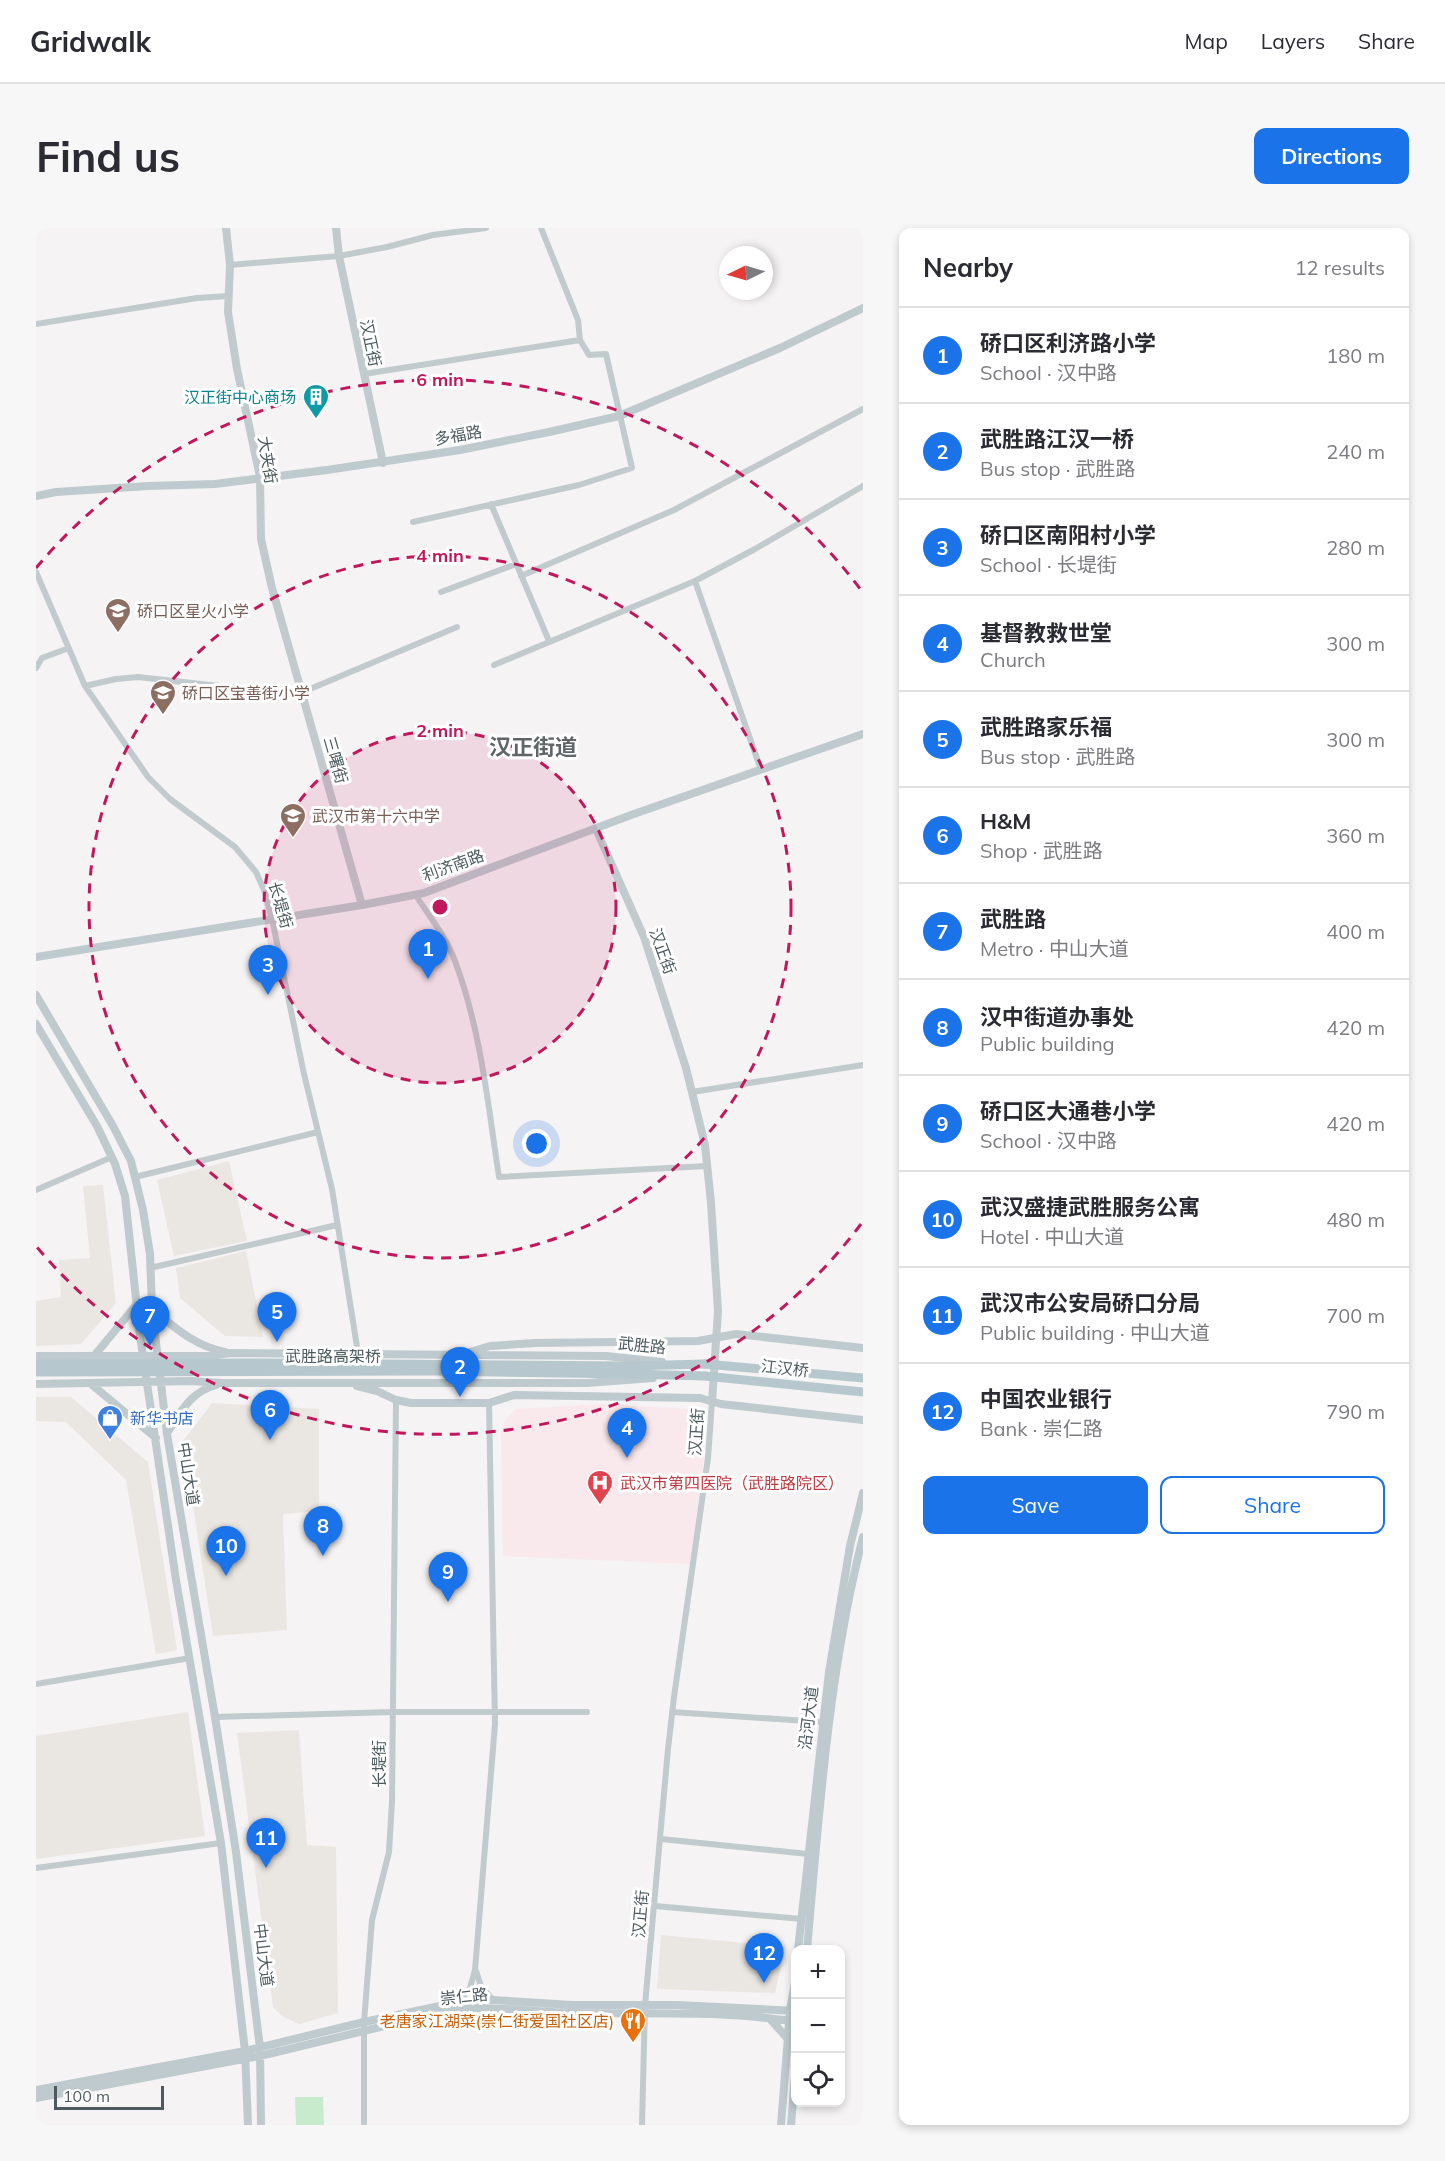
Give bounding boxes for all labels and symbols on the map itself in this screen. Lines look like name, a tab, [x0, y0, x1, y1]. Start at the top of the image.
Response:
north arrow	[719, 246, 773, 300]
street label: 汉正街	[356, 317, 386, 369]
text: 6 min	[416, 368, 464, 391]
building icon: 汉正街中心商场	[301, 382, 331, 420]
place label: 汉正街中心商场	[184, 387, 296, 407]
street label: 多福路	[433, 421, 483, 449]
street label: 大夹街	[254, 435, 282, 485]
text: 4 min	[416, 544, 464, 567]
school or university icon: 硚口区星火小学	[103, 596, 133, 634]
place label: 硚口区星火小学	[137, 601, 249, 621]
school or university icon: 硚口区宝善街小学	[148, 678, 178, 716]
place label: 硚口区宝善街小学	[182, 683, 310, 703]
text: 2 min	[416, 719, 464, 742]
district label: 汉正街道	[489, 733, 577, 761]
street label: 三曙街	[320, 734, 352, 786]
school or university icon: 武汉市第十六中学	[278, 801, 308, 839]
place label: 武汉市第十六中学	[312, 806, 440, 826]
street label: 利济南路	[420, 845, 486, 885]
street label: 长堤街	[265, 879, 297, 931]
centre of rings	[430, 897, 450, 917]
street label: 汉正街	[645, 925, 681, 977]
pin: 1	[408, 930, 448, 979]
pin: 3	[248, 946, 288, 995]
your location	[522, 1129, 551, 1158]
pin: 5	[258, 1292, 296, 1342]
pin: 7	[130, 1296, 170, 1346]
street label: 武胜路	[617, 1333, 667, 1357]
street label: 武胜路高架桥	[285, 1346, 381, 1366]
pin: 2	[440, 1348, 480, 1397]
street label: 江汉桥	[760, 1356, 810, 1380]
pin: 6	[250, 1390, 290, 1440]
shop icon: 新华书店	[95, 1403, 125, 1441]
street label: 汉正街	[684, 1407, 708, 1457]
place label: 新华书店	[130, 1408, 194, 1428]
pin: 4	[608, 1408, 646, 1458]
street label: 中山大道	[174, 1441, 204, 1507]
hospital icon: 武汉市第四医院（武胜路院区）	[585, 1468, 615, 1506]
place label: 武汉市第四医院（武胜路院区）	[620, 1473, 844, 1493]
pin: 8	[304, 1506, 342, 1556]
pin: 10	[206, 1526, 246, 1576]
pin: 9	[428, 1552, 468, 1602]
street label: 沿河大道	[794, 1685, 822, 1751]
street label: 长堤街	[369, 1740, 389, 1788]
pin: 11	[246, 1818, 286, 1868]
street label: 汉正街	[628, 1889, 652, 1939]
street label: 中山大道	[250, 1922, 278, 1988]
pin: 12	[744, 1934, 784, 1983]
street label: 崇仁路	[439, 1984, 489, 2008]
restaurant icon: 老唐家江湖菜(崇仁街爱国社区店)	[618, 2006, 648, 2044]
place label: 老唐家江湖菜(崇仁街爱国社区店)	[380, 2011, 614, 2031]
scale bar	[54, 2083, 164, 2110]

